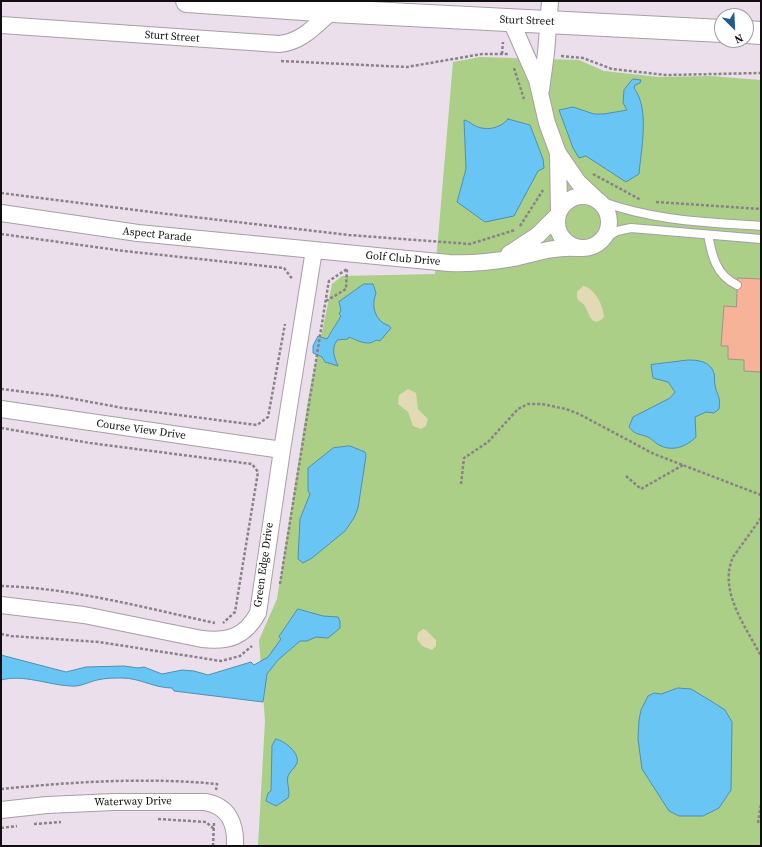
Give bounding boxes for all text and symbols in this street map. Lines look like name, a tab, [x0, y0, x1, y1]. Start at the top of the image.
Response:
north arrow	[714, 8, 754, 48]
street label: Sturt Street	[499, 13, 555, 29]
street label: Sturt Street	[144, 28, 200, 46]
text: N	[732, 30, 745, 47]
street label: Aspect Parade	[122, 225, 192, 245]
street label: Golf Club Drive	[365, 249, 441, 269]
street label: Course View Drive	[95, 417, 187, 443]
street label: Green Edge Drive	[252, 522, 276, 608]
street label: Waterway Drive	[94, 795, 172, 809]

